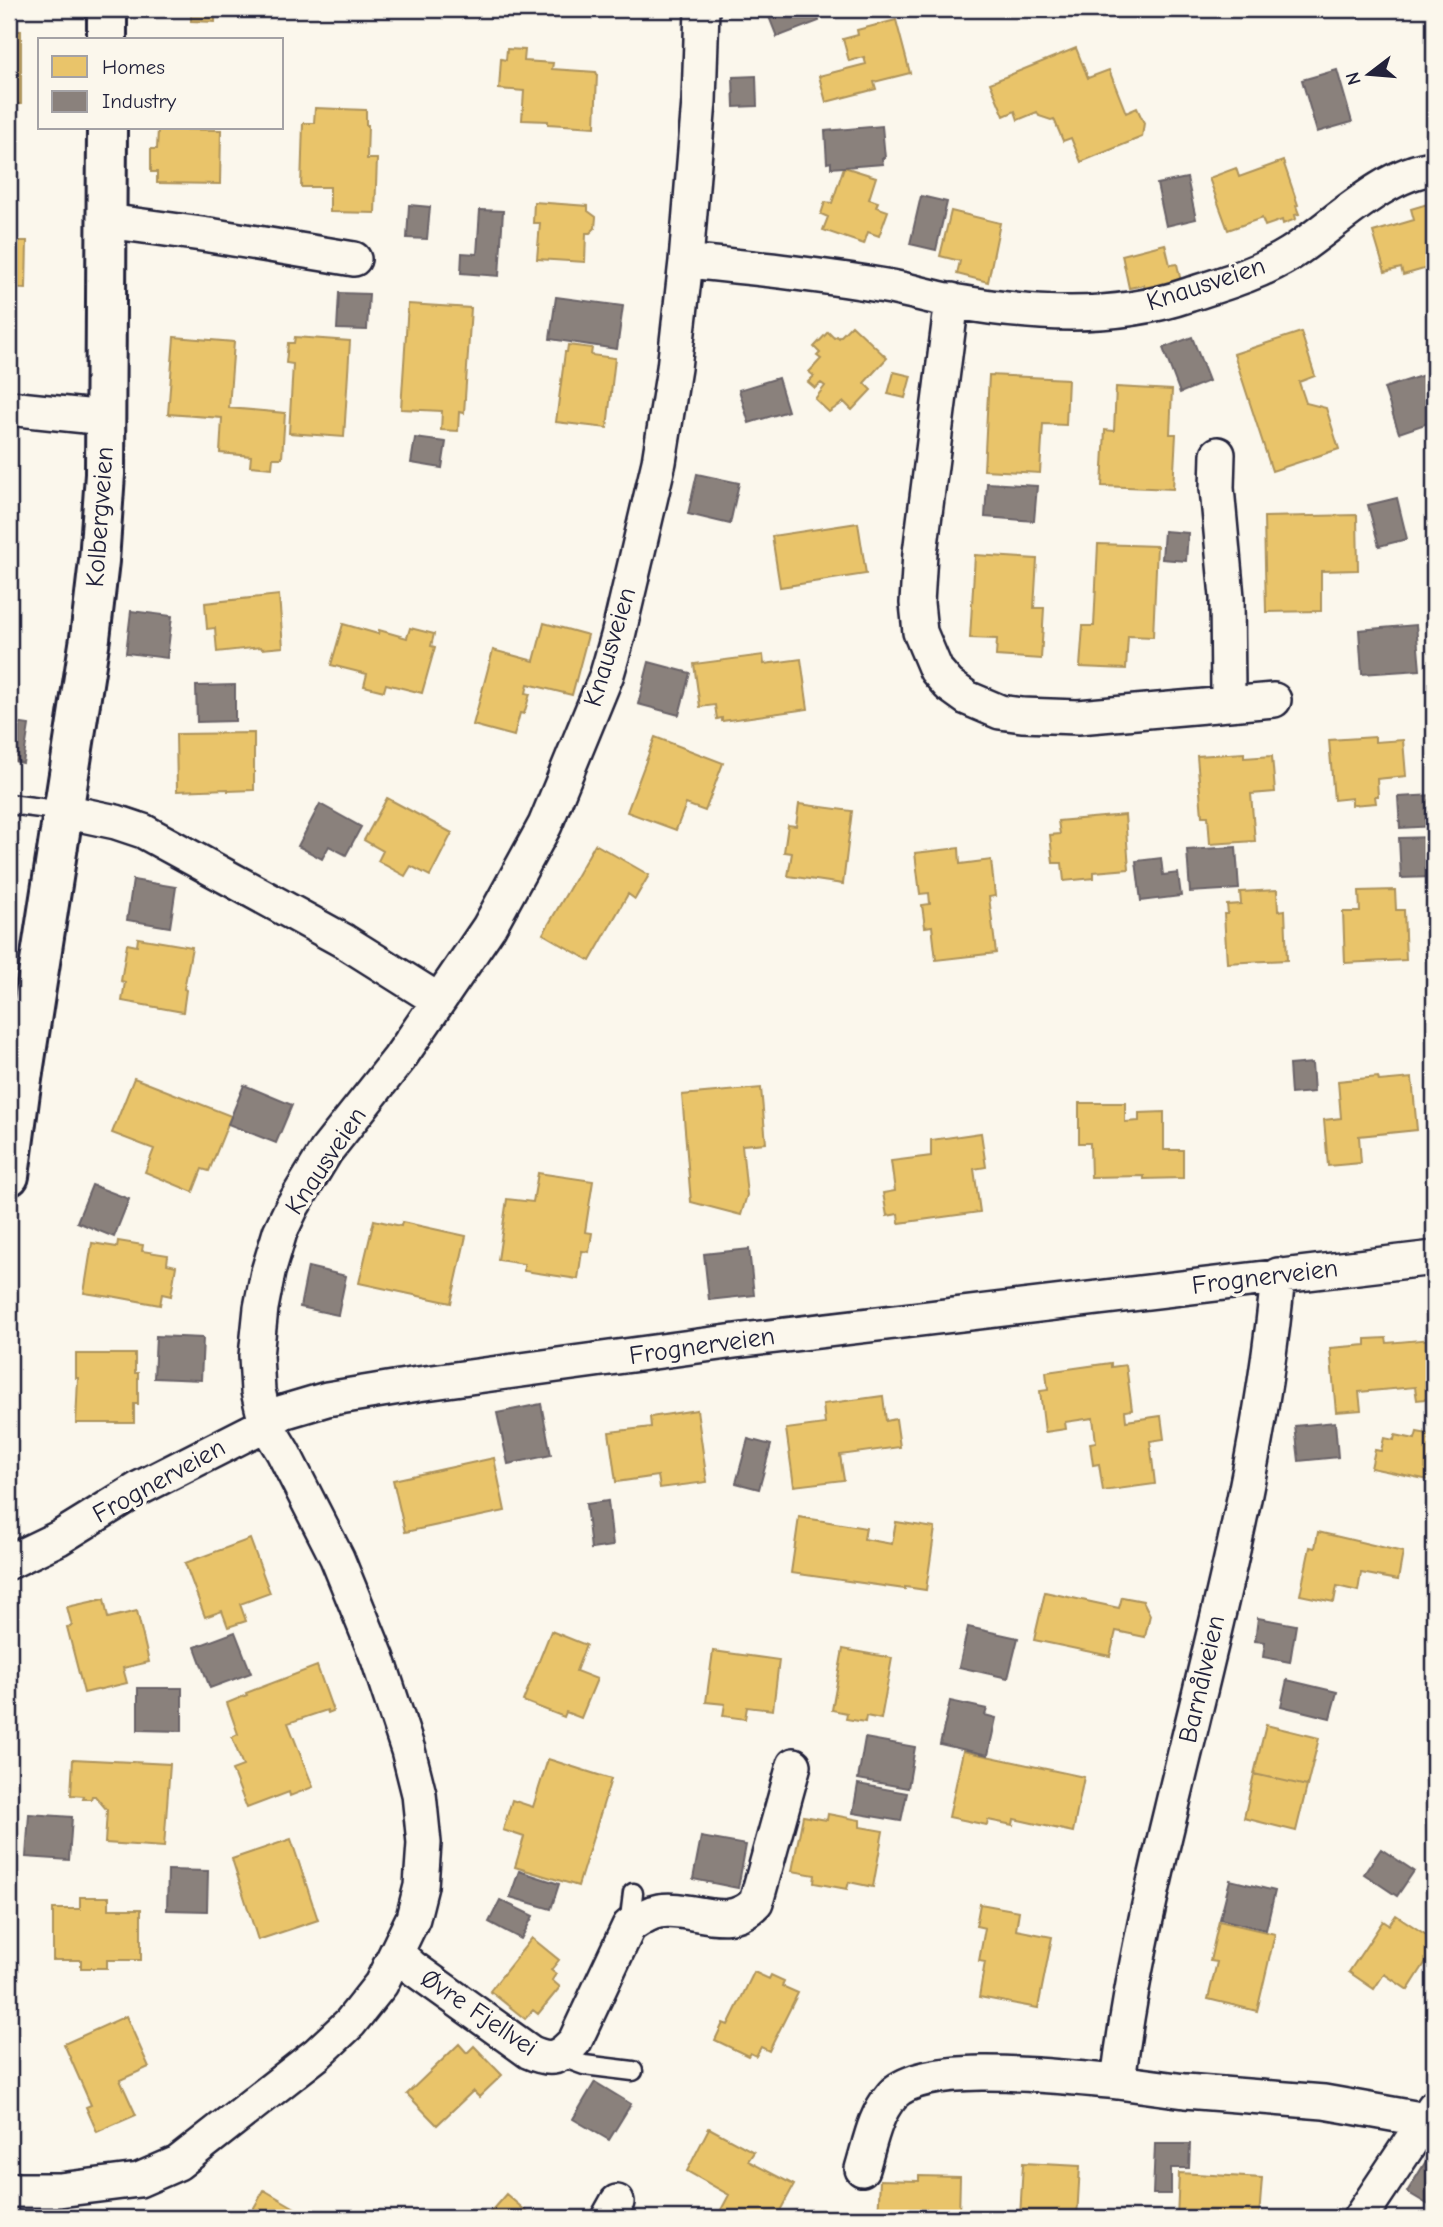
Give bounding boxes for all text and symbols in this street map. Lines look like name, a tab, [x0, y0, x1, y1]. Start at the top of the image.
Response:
legend	[38, 38, 284, 130]
north arrow	[1334, 38, 1404, 108]
text: Homes	[102, 55, 165, 79]
text: N	[1341, 69, 1366, 87]
text: Industry	[102, 89, 177, 113]
street label: Knausveien	[1143, 251, 1269, 317]
street label: Kolbergveien	[80, 446, 120, 588]
street label: Knausveien	[578, 584, 642, 710]
street label: Knausveien	[279, 1102, 373, 1220]
street label: Frognerveien	[1190, 1253, 1340, 1301]
street label: Frognerveien	[627, 1321, 777, 1371]
street label: Frognerveien	[88, 1432, 230, 1530]
street label: Barnålveien	[1173, 1612, 1231, 1746]
street label: Øvre Fjellvei	[415, 1963, 543, 2063]

